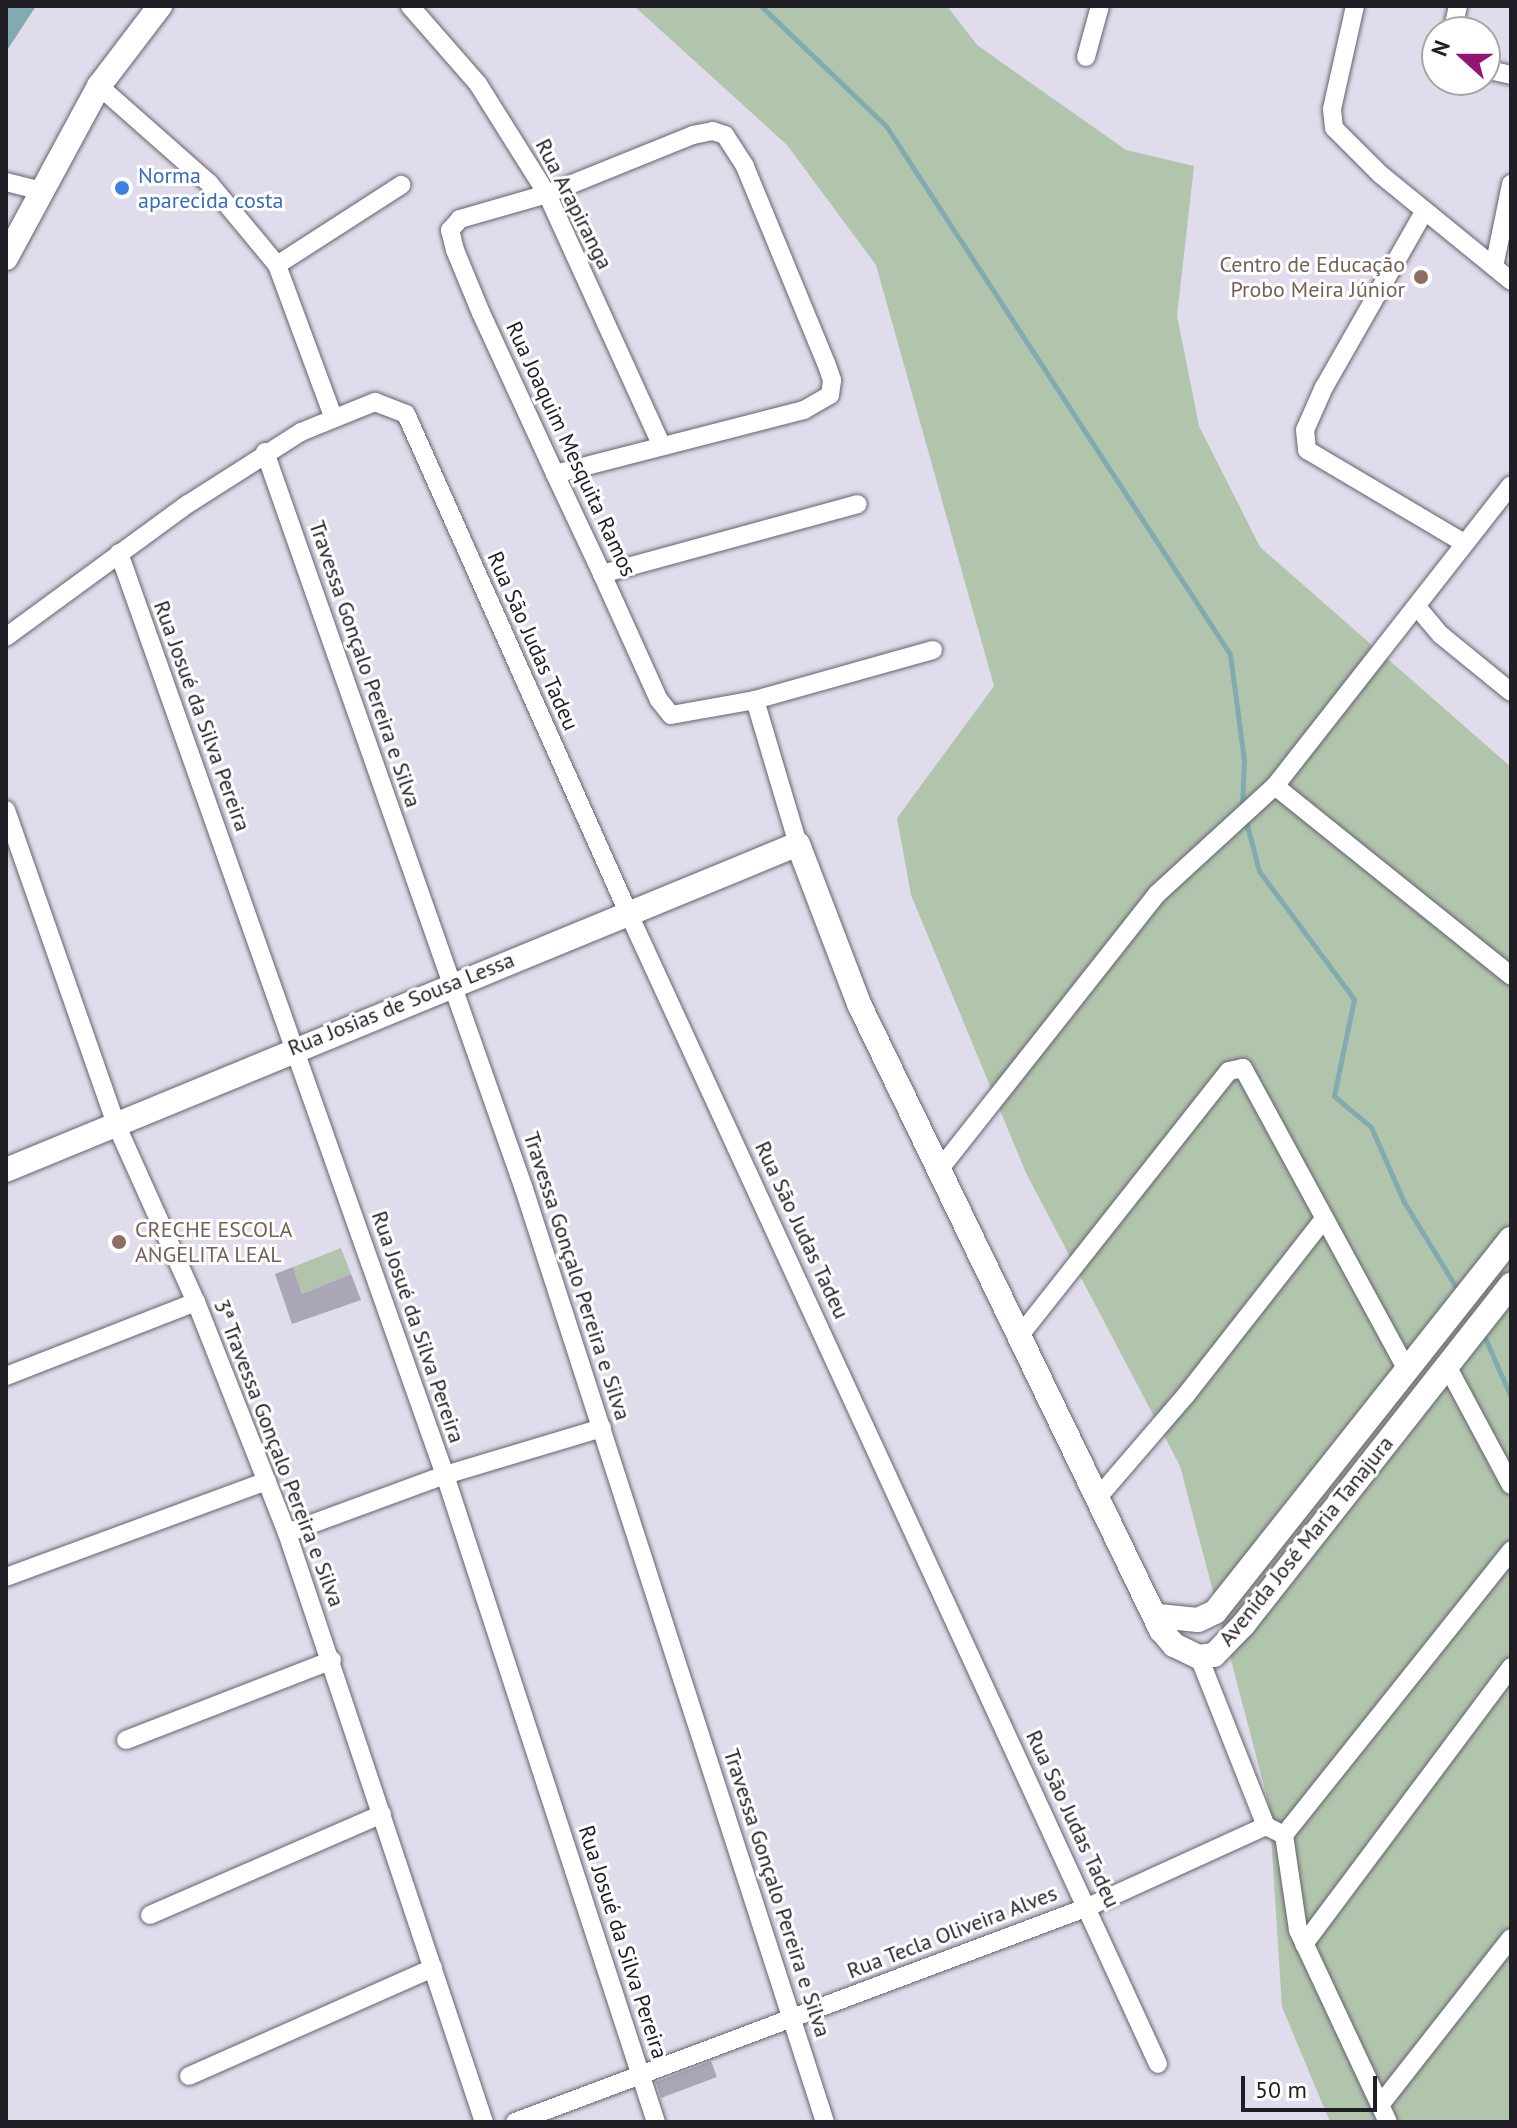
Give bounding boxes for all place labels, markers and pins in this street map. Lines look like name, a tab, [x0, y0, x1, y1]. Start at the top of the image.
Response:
place label: Norma aparecida costa	[138, 162, 283, 214]
marker: Norma aparecida costa	[113, 179, 131, 197]
place label: Centro de Educação Probo Meira Júnior	[1220, 251, 1405, 302]
marker: Centro de Educação Probo Meira Júnior	[1412, 268, 1430, 286]
place label: CRECHE ESCOLA ANGELITA LEAL	[135, 1216, 292, 1268]
marker: CRECHE ESCOLA ANGELITA LEAL	[110, 1233, 128, 1251]

